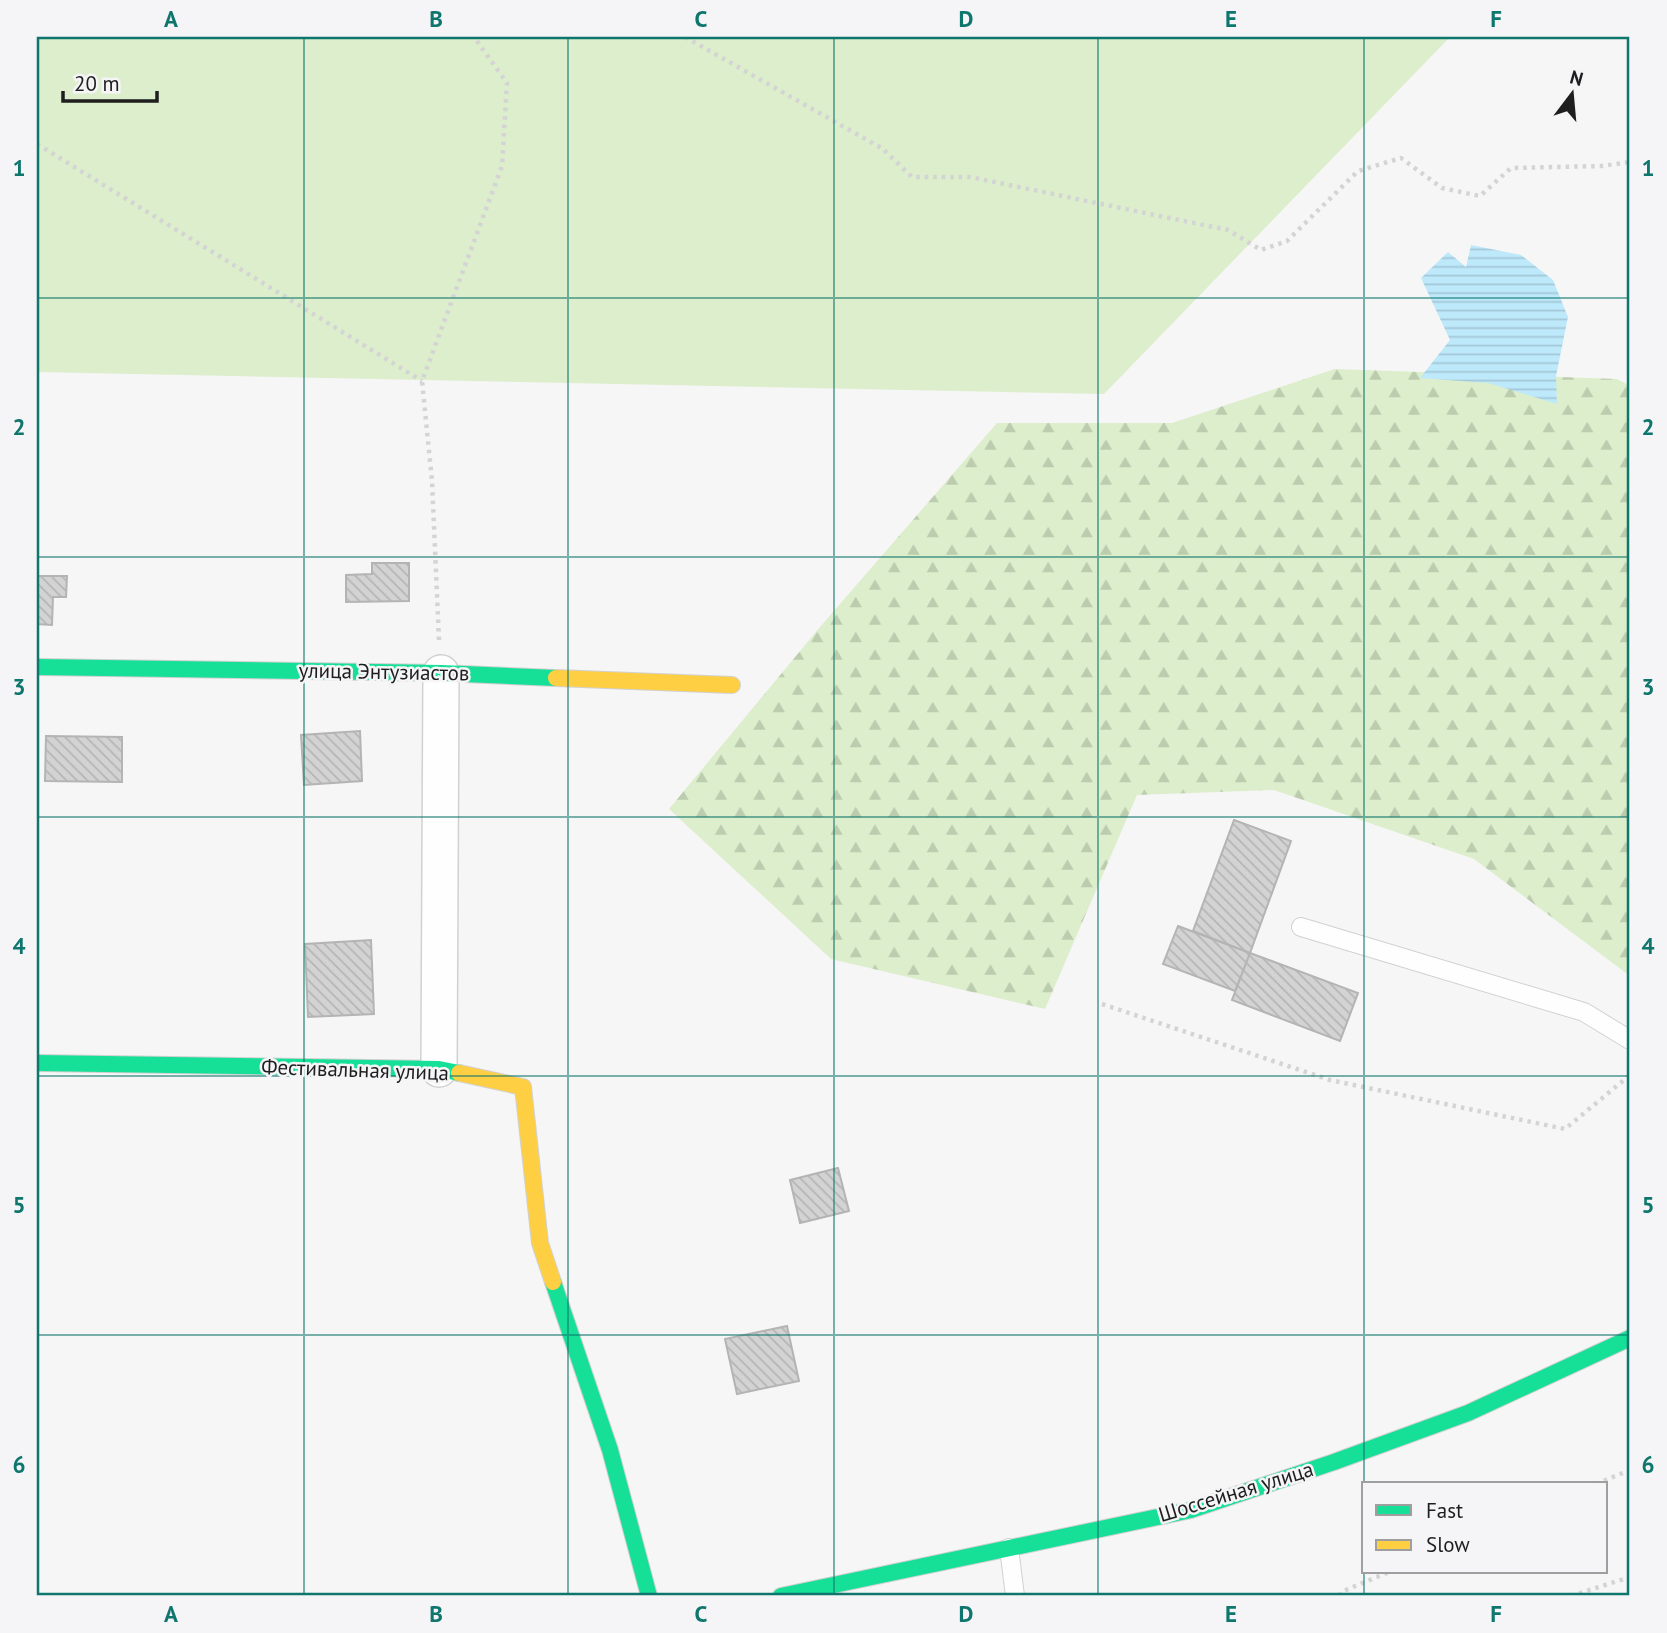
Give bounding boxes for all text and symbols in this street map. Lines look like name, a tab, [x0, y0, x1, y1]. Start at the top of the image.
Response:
text: A	[164, 4, 178, 33]
text: B	[429, 4, 443, 33]
text: C	[695, 4, 708, 33]
text: D	[959, 4, 973, 33]
text: E	[1225, 4, 1237, 33]
text: F	[1490, 4, 1502, 33]
scale bar	[63, 60, 158, 104]
north arrow	[1538, 60, 1608, 130]
text: N	[1567, 64, 1586, 91]
text: 20 m	[74, 70, 120, 97]
text: 1	[12, 153, 26, 182]
text: 1	[1641, 153, 1655, 182]
text: 2	[12, 412, 26, 441]
text: 2	[1641, 412, 1655, 441]
street label: улица Энтузиастов	[298, 657, 470, 686]
text: 3	[12, 672, 26, 701]
text: 3	[1641, 672, 1655, 701]
text: 4	[12, 931, 26, 960]
text: 4	[1641, 931, 1655, 960]
street label: Фестивальная улица	[261, 1053, 449, 1086]
text: 5	[12, 1190, 26, 1219]
text: 5	[1641, 1190, 1655, 1219]
text: 6	[12, 1450, 26, 1479]
text: 6	[1641, 1450, 1655, 1479]
street label: Шоссейная улица	[1155, 1455, 1317, 1528]
legend	[1362, 1482, 1608, 1574]
text: Fast	[1426, 1497, 1463, 1524]
text: Slow	[1426, 1531, 1470, 1558]
text: A	[164, 1599, 178, 1628]
text: B	[429, 1599, 443, 1628]
text: C	[695, 1599, 708, 1628]
text: D	[959, 1599, 973, 1628]
text: E	[1225, 1599, 1237, 1628]
text: F	[1490, 1599, 1502, 1628]

